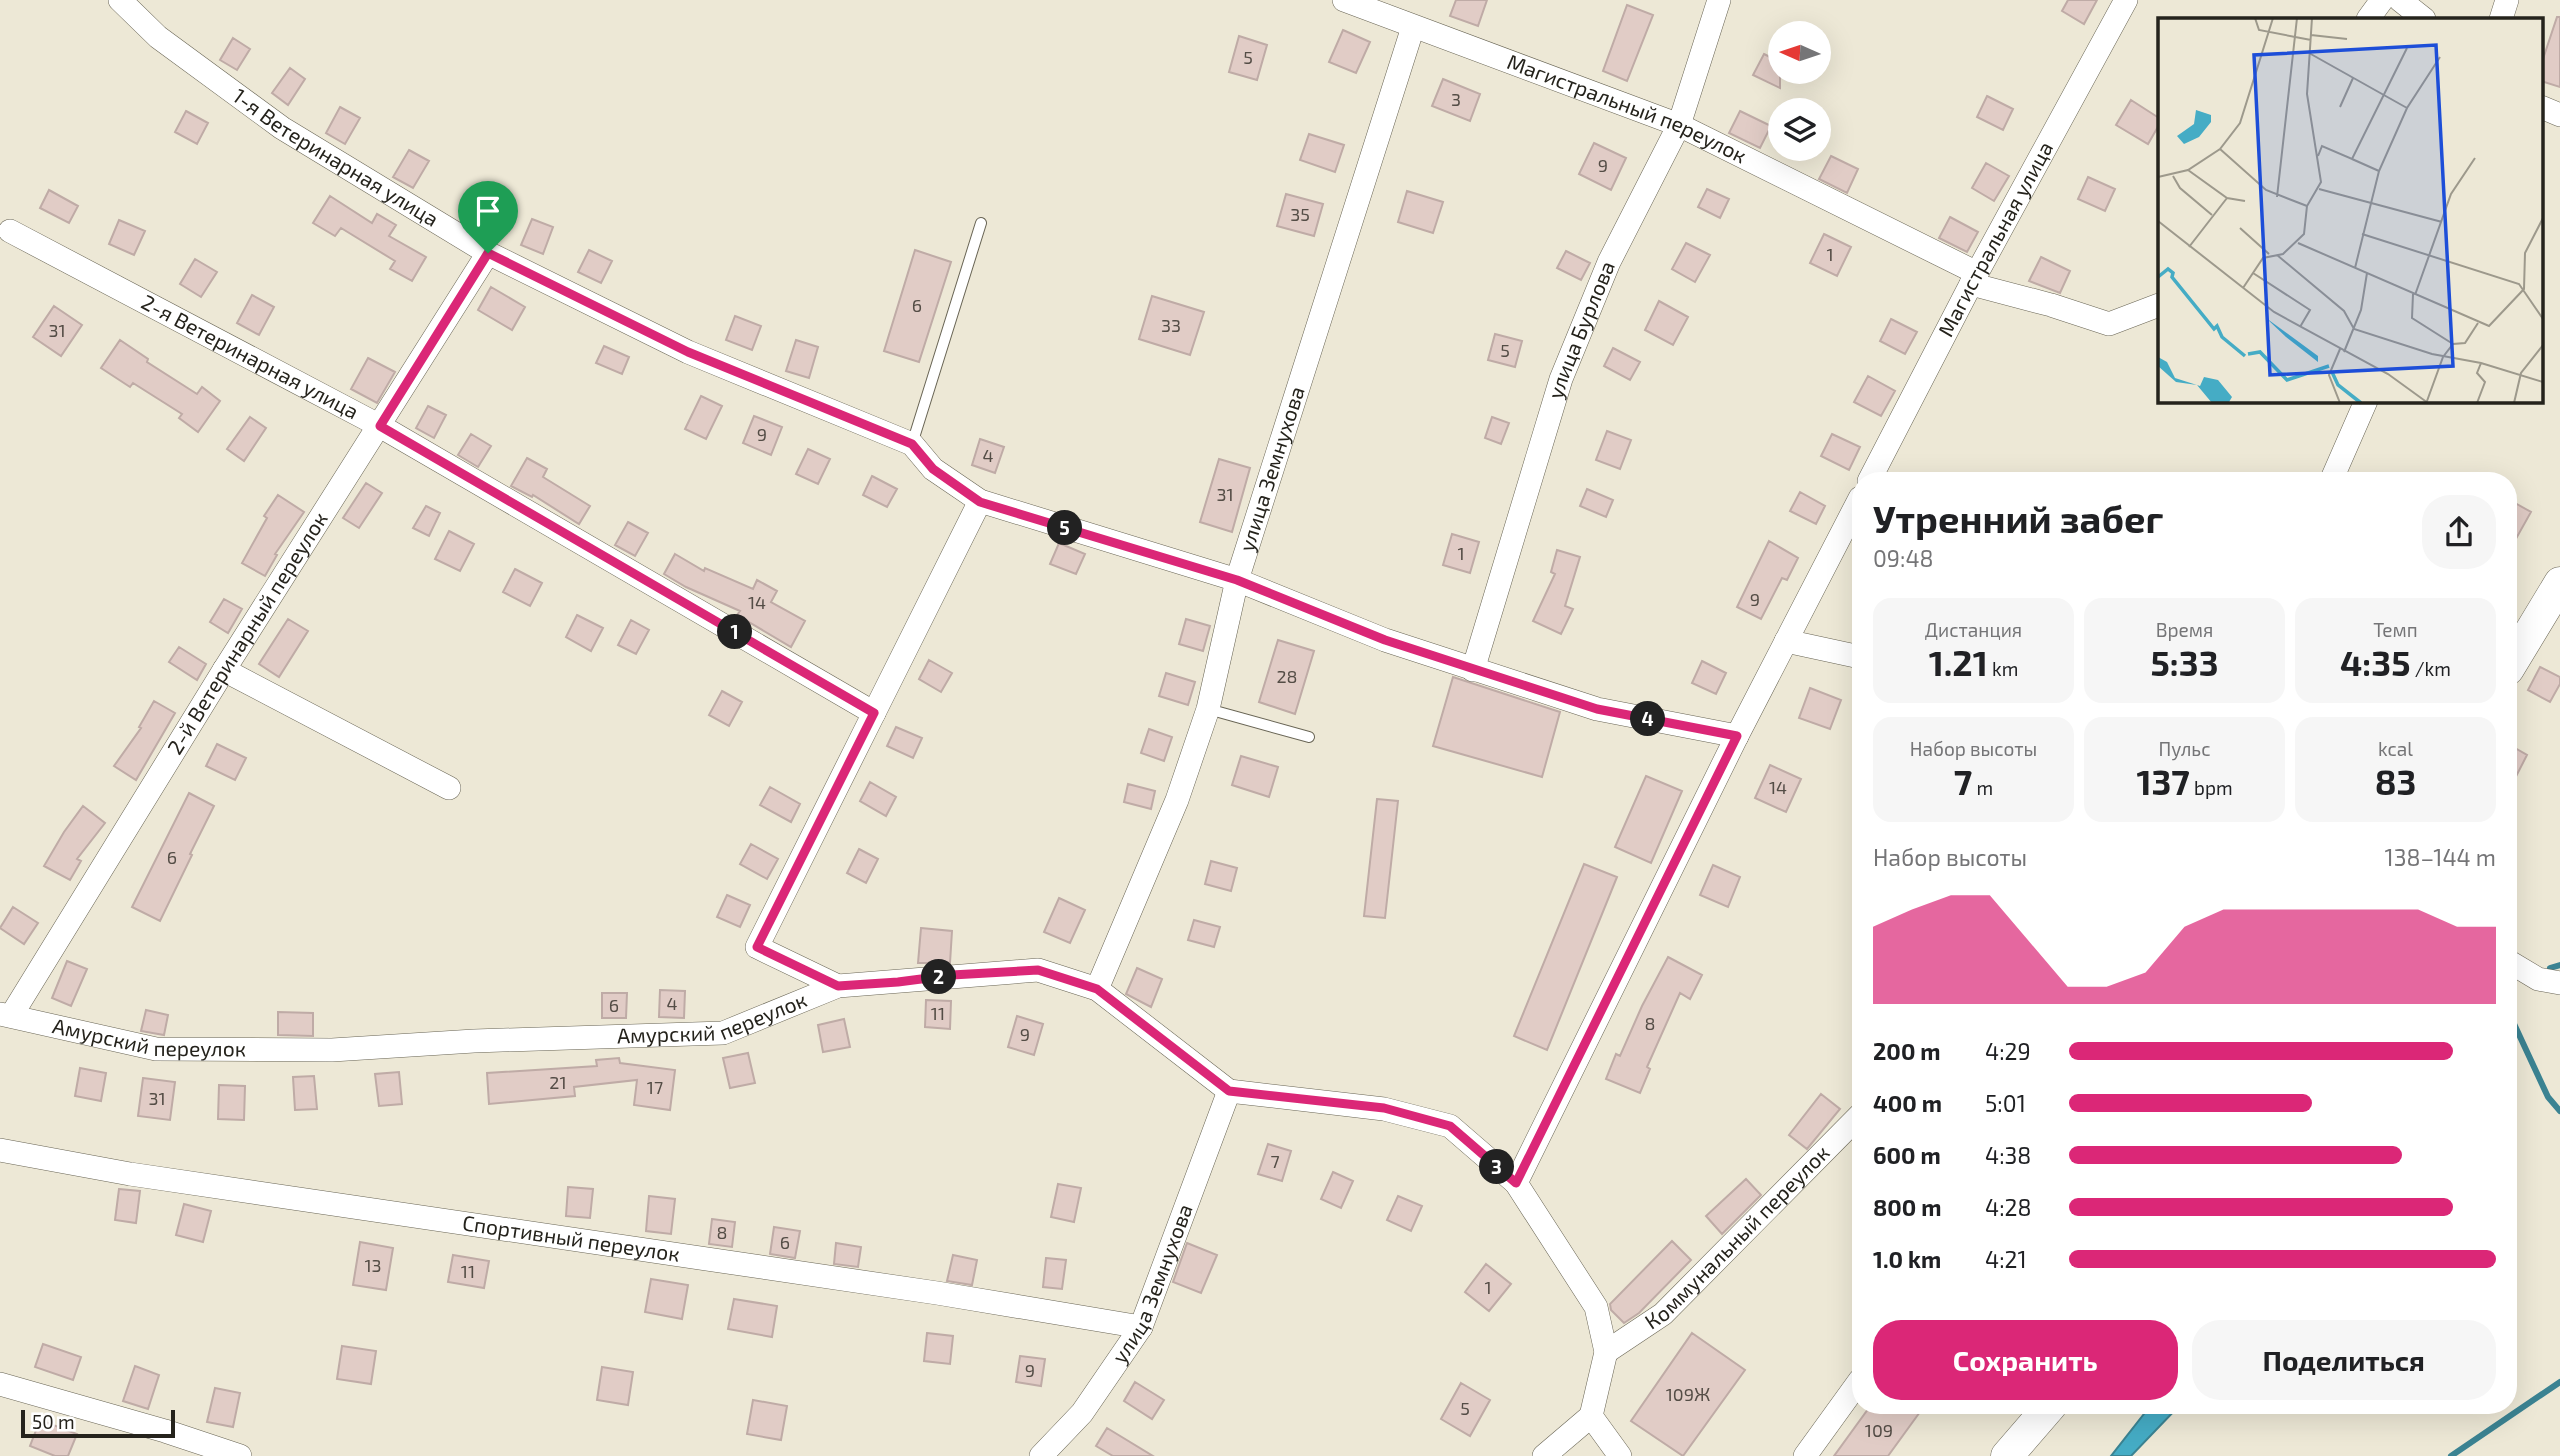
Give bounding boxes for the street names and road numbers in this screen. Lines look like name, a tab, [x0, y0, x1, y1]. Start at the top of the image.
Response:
street label: Магистральный переулок	[1504, 48, 1751, 168]
street label: 1-я Ветеринарная улица	[229, 82, 444, 231]
street label: Магистральная улица	[1932, 137, 2057, 340]
street label: улица Бурлова	[1542, 257, 1619, 402]
street label: 2-я Ветеринарная улица	[138, 289, 363, 424]
street label: улица Земнухова	[1233, 383, 1309, 554]
street label: 2-й Ветеринарный переулок	[161, 507, 332, 758]
street label: Амурский переулок	[616, 986, 810, 1047]
street label: Амурский переулок	[50, 1012, 246, 1061]
street label: Коммунальный переулок	[1640, 1139, 1834, 1334]
street label: улица Земнухова	[1106, 1200, 1197, 1368]
street label: Спортивный переулок	[461, 1209, 682, 1266]

